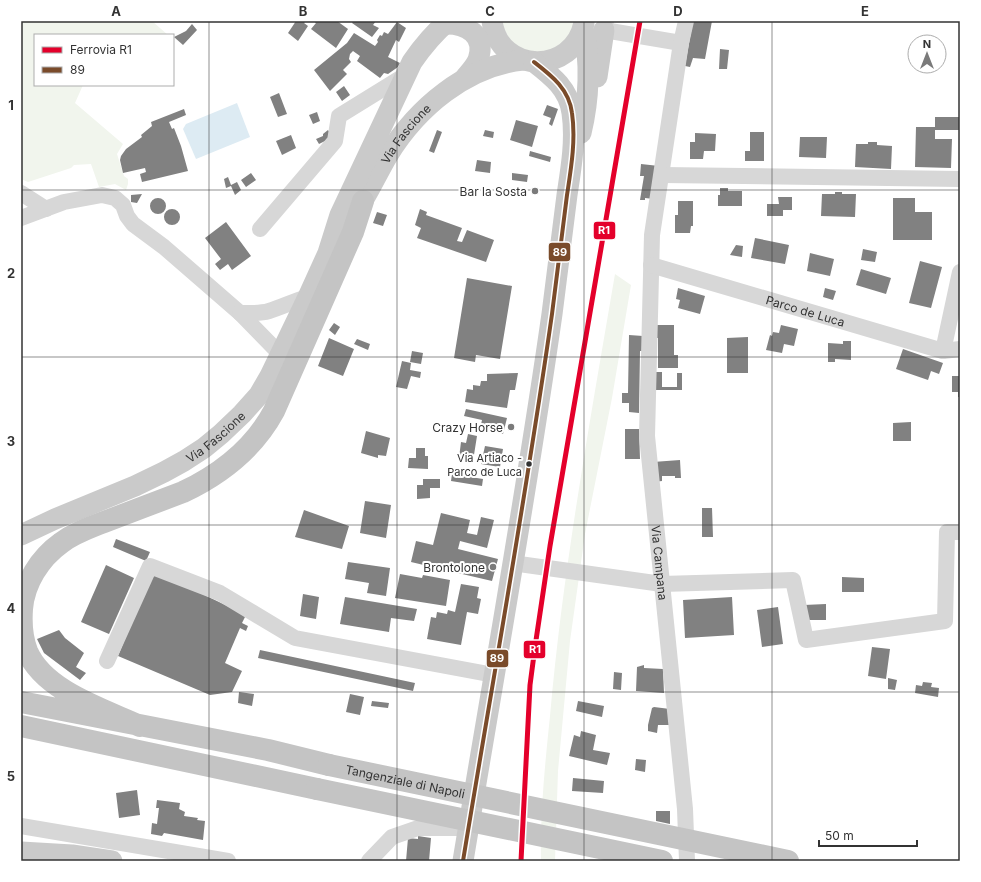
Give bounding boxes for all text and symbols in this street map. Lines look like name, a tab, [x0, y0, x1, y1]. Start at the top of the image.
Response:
text: A	[111, 3, 121, 19]
text: B	[299, 3, 308, 19]
text: C	[485, 3, 495, 19]
text: D	[673, 3, 683, 19]
text: E	[861, 3, 869, 19]
legend	[34, 34, 174, 86]
north arrow	[907, 34, 947, 74]
text: N	[923, 37, 931, 51]
text: Ferrovia R1	[70, 42, 132, 57]
text: 89	[70, 62, 85, 77]
text: 1	[8, 97, 14, 113]
street label: Via Fascione	[377, 100, 434, 166]
place label: Bar la Sosta	[460, 184, 527, 199]
marker: Bar la Sosta	[530, 186, 540, 196]
line badge: R1	[593, 221, 616, 240]
text: R1	[598, 223, 610, 237]
line badge: 89	[548, 242, 571, 262]
text: 89	[553, 245, 567, 259]
text: 2	[7, 265, 15, 281]
street label: Parco de Luca	[764, 292, 847, 329]
street label: Via Fascione	[183, 408, 248, 465]
place label: Crazy Horse	[432, 420, 503, 435]
marker: Crazy Horse	[506, 422, 516, 432]
text: 3	[7, 433, 15, 449]
place label: Via Artiaco - Parco de Luca	[447, 451, 522, 479]
marker: Via Artiaco - Parco de Luca	[524, 459, 534, 469]
street label: Via Campana	[649, 525, 671, 601]
place label: Brontolone	[423, 560, 485, 575]
marker: Brontolone	[488, 562, 498, 572]
text: 4	[7, 600, 16, 616]
line badge: R1	[523, 640, 546, 659]
text: R1	[529, 642, 541, 656]
line badge: 89	[486, 649, 509, 668]
text: 89	[490, 651, 504, 665]
street label: Tangenziale di Napoli	[344, 761, 466, 801]
text: 5	[7, 768, 15, 784]
scale bar	[819, 822, 917, 848]
text: 50 m	[825, 828, 854, 843]

